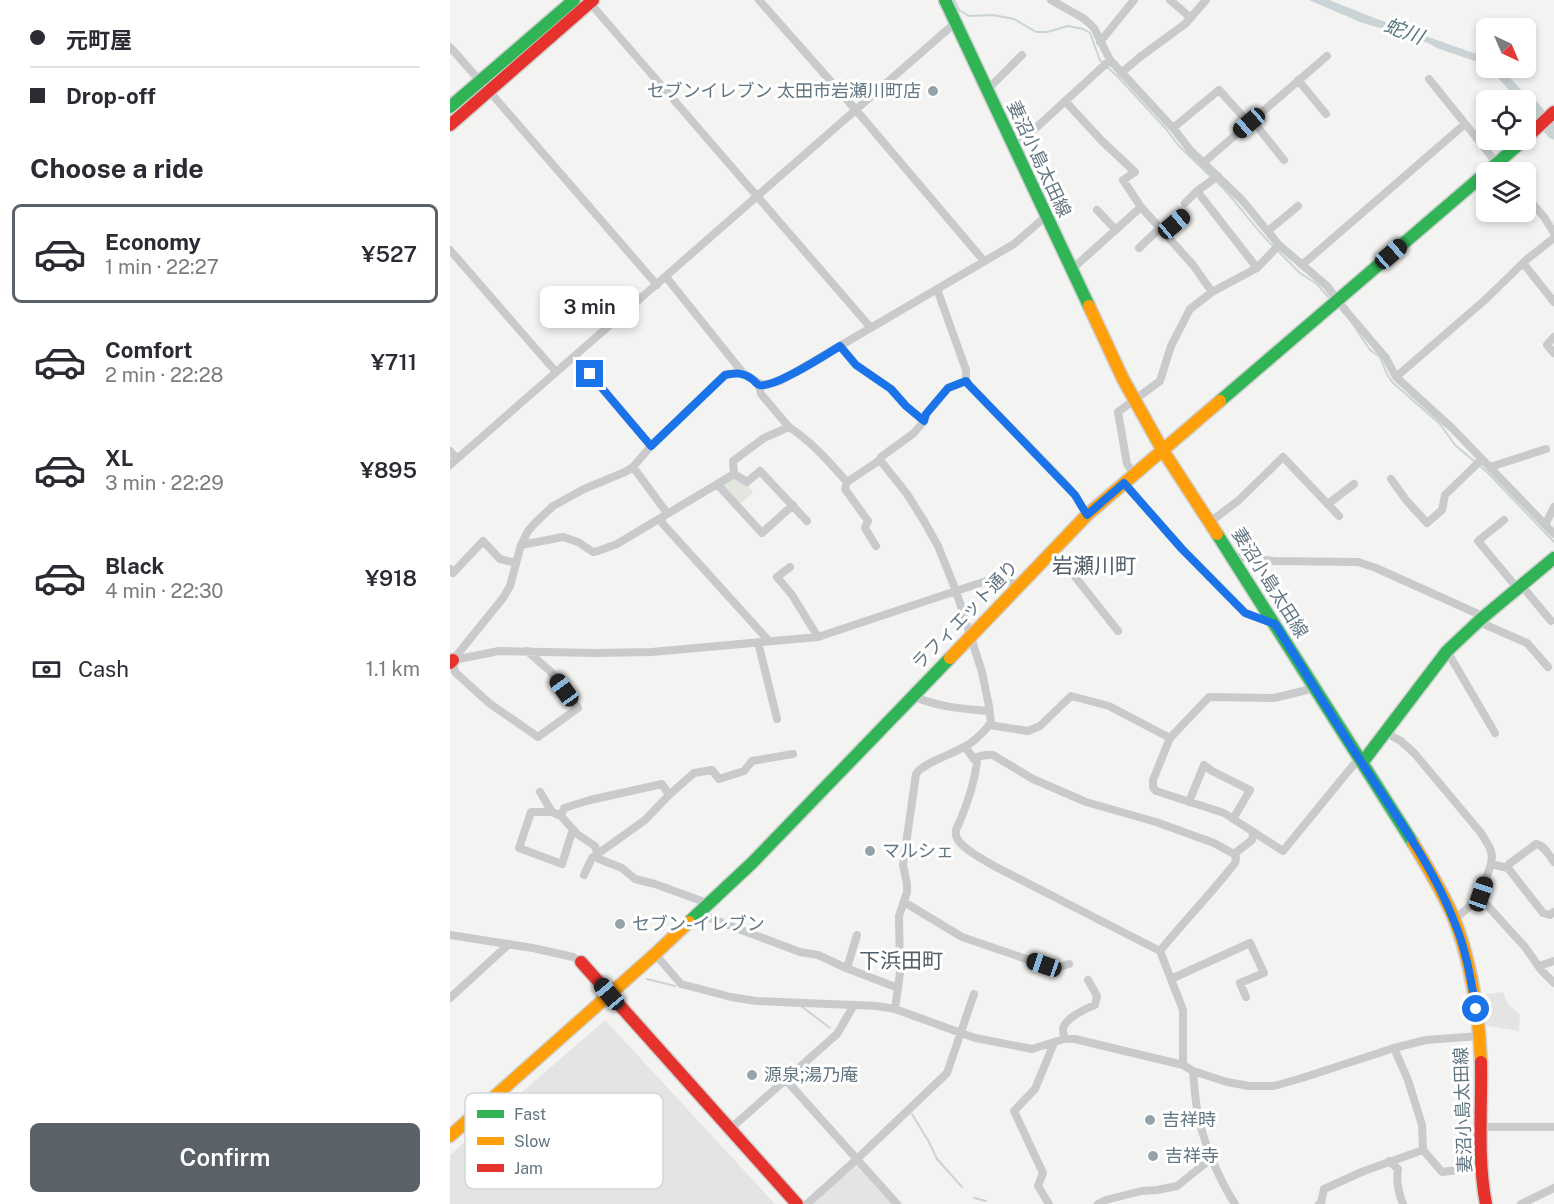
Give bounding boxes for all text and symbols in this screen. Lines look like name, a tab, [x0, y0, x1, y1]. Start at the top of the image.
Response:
water label: 蛇川	[1381, 13, 1429, 50]
north arrow	[1476, 18, 1536, 78]
map controls	[1476, 18, 1536, 222]
text: 元町屋	[66, 27, 132, 53]
place label: セブンイレブン 太田市岩瀬川町店	[647, 80, 921, 101]
text: Drop-off	[66, 83, 156, 109]
marker: セブンイレブン 太田市岩瀬川町店	[926, 84, 940, 98]
button: locate	[1476, 90, 1536, 150]
street label: 妻沼小島太田線	[1003, 97, 1076, 220]
car	[1230, 104, 1268, 142]
text: Choose a ride	[30, 152, 204, 184]
button: layers	[1476, 162, 1536, 222]
car	[1154, 206, 1194, 242]
icon: car	[33, 227, 87, 281]
text: Economy	[105, 229, 201, 255]
car	[1372, 235, 1410, 273]
text: ¥527	[361, 241, 417, 267]
text: 1 min · 22:27	[105, 255, 219, 279]
callout: 3 min	[540, 287, 640, 329]
text: 3 min	[563, 295, 616, 319]
icon: car	[33, 335, 87, 389]
text: Comfort	[105, 337, 192, 363]
text: ¥711	[371, 349, 417, 375]
route end	[576, 360, 603, 387]
text: 2 min · 22:28	[105, 363, 224, 387]
icon: car	[33, 443, 87, 497]
text: XL	[105, 445, 133, 471]
text: ¥895	[360, 457, 417, 483]
text: 3 min · 22:29	[105, 471, 224, 495]
street label: 妻沼小島太田線	[1228, 524, 1313, 642]
icon: car	[33, 551, 87, 605]
text: Black	[105, 553, 164, 579]
district label: 岩瀬川町	[1052, 553, 1136, 578]
street label: ラフィエット通り	[907, 556, 1022, 674]
text: ¥918	[365, 565, 417, 591]
text: 4 min · 22:30	[105, 579, 224, 603]
icon: cash	[30, 653, 63, 686]
text: Cash	[78, 656, 129, 682]
text: 1.1 km	[366, 657, 420, 681]
car	[546, 670, 582, 710]
place label: マルシェ	[882, 840, 954, 861]
marker: マルシェ	[863, 844, 877, 858]
car	[1467, 874, 1495, 914]
place label: セブン-イレブン	[632, 913, 765, 934]
marker: セブン-イレブン	[613, 917, 627, 931]
district label: 下浜田町	[859, 948, 943, 973]
car	[1024, 951, 1064, 979]
car	[591, 974, 627, 1014]
route start	[1462, 995, 1489, 1022]
street label: 妻沼小島太田線	[1450, 1047, 1475, 1173]
place label: 源泉;湯乃庵	[764, 1064, 858, 1085]
marker: 源泉;湯乃庵	[745, 1068, 759, 1082]
legend	[465, 1093, 663, 1189]
text: Fast	[514, 1105, 546, 1124]
place label: 吉祥時	[1162, 1109, 1216, 1130]
marker: 吉祥時	[1143, 1113, 1157, 1127]
button: Confirm	[30, 1123, 420, 1192]
text: Slow	[514, 1132, 551, 1151]
place label: 吉祥寺	[1165, 1145, 1219, 1166]
marker: 吉祥寺	[1146, 1149, 1160, 1163]
text: Jam	[514, 1159, 543, 1178]

